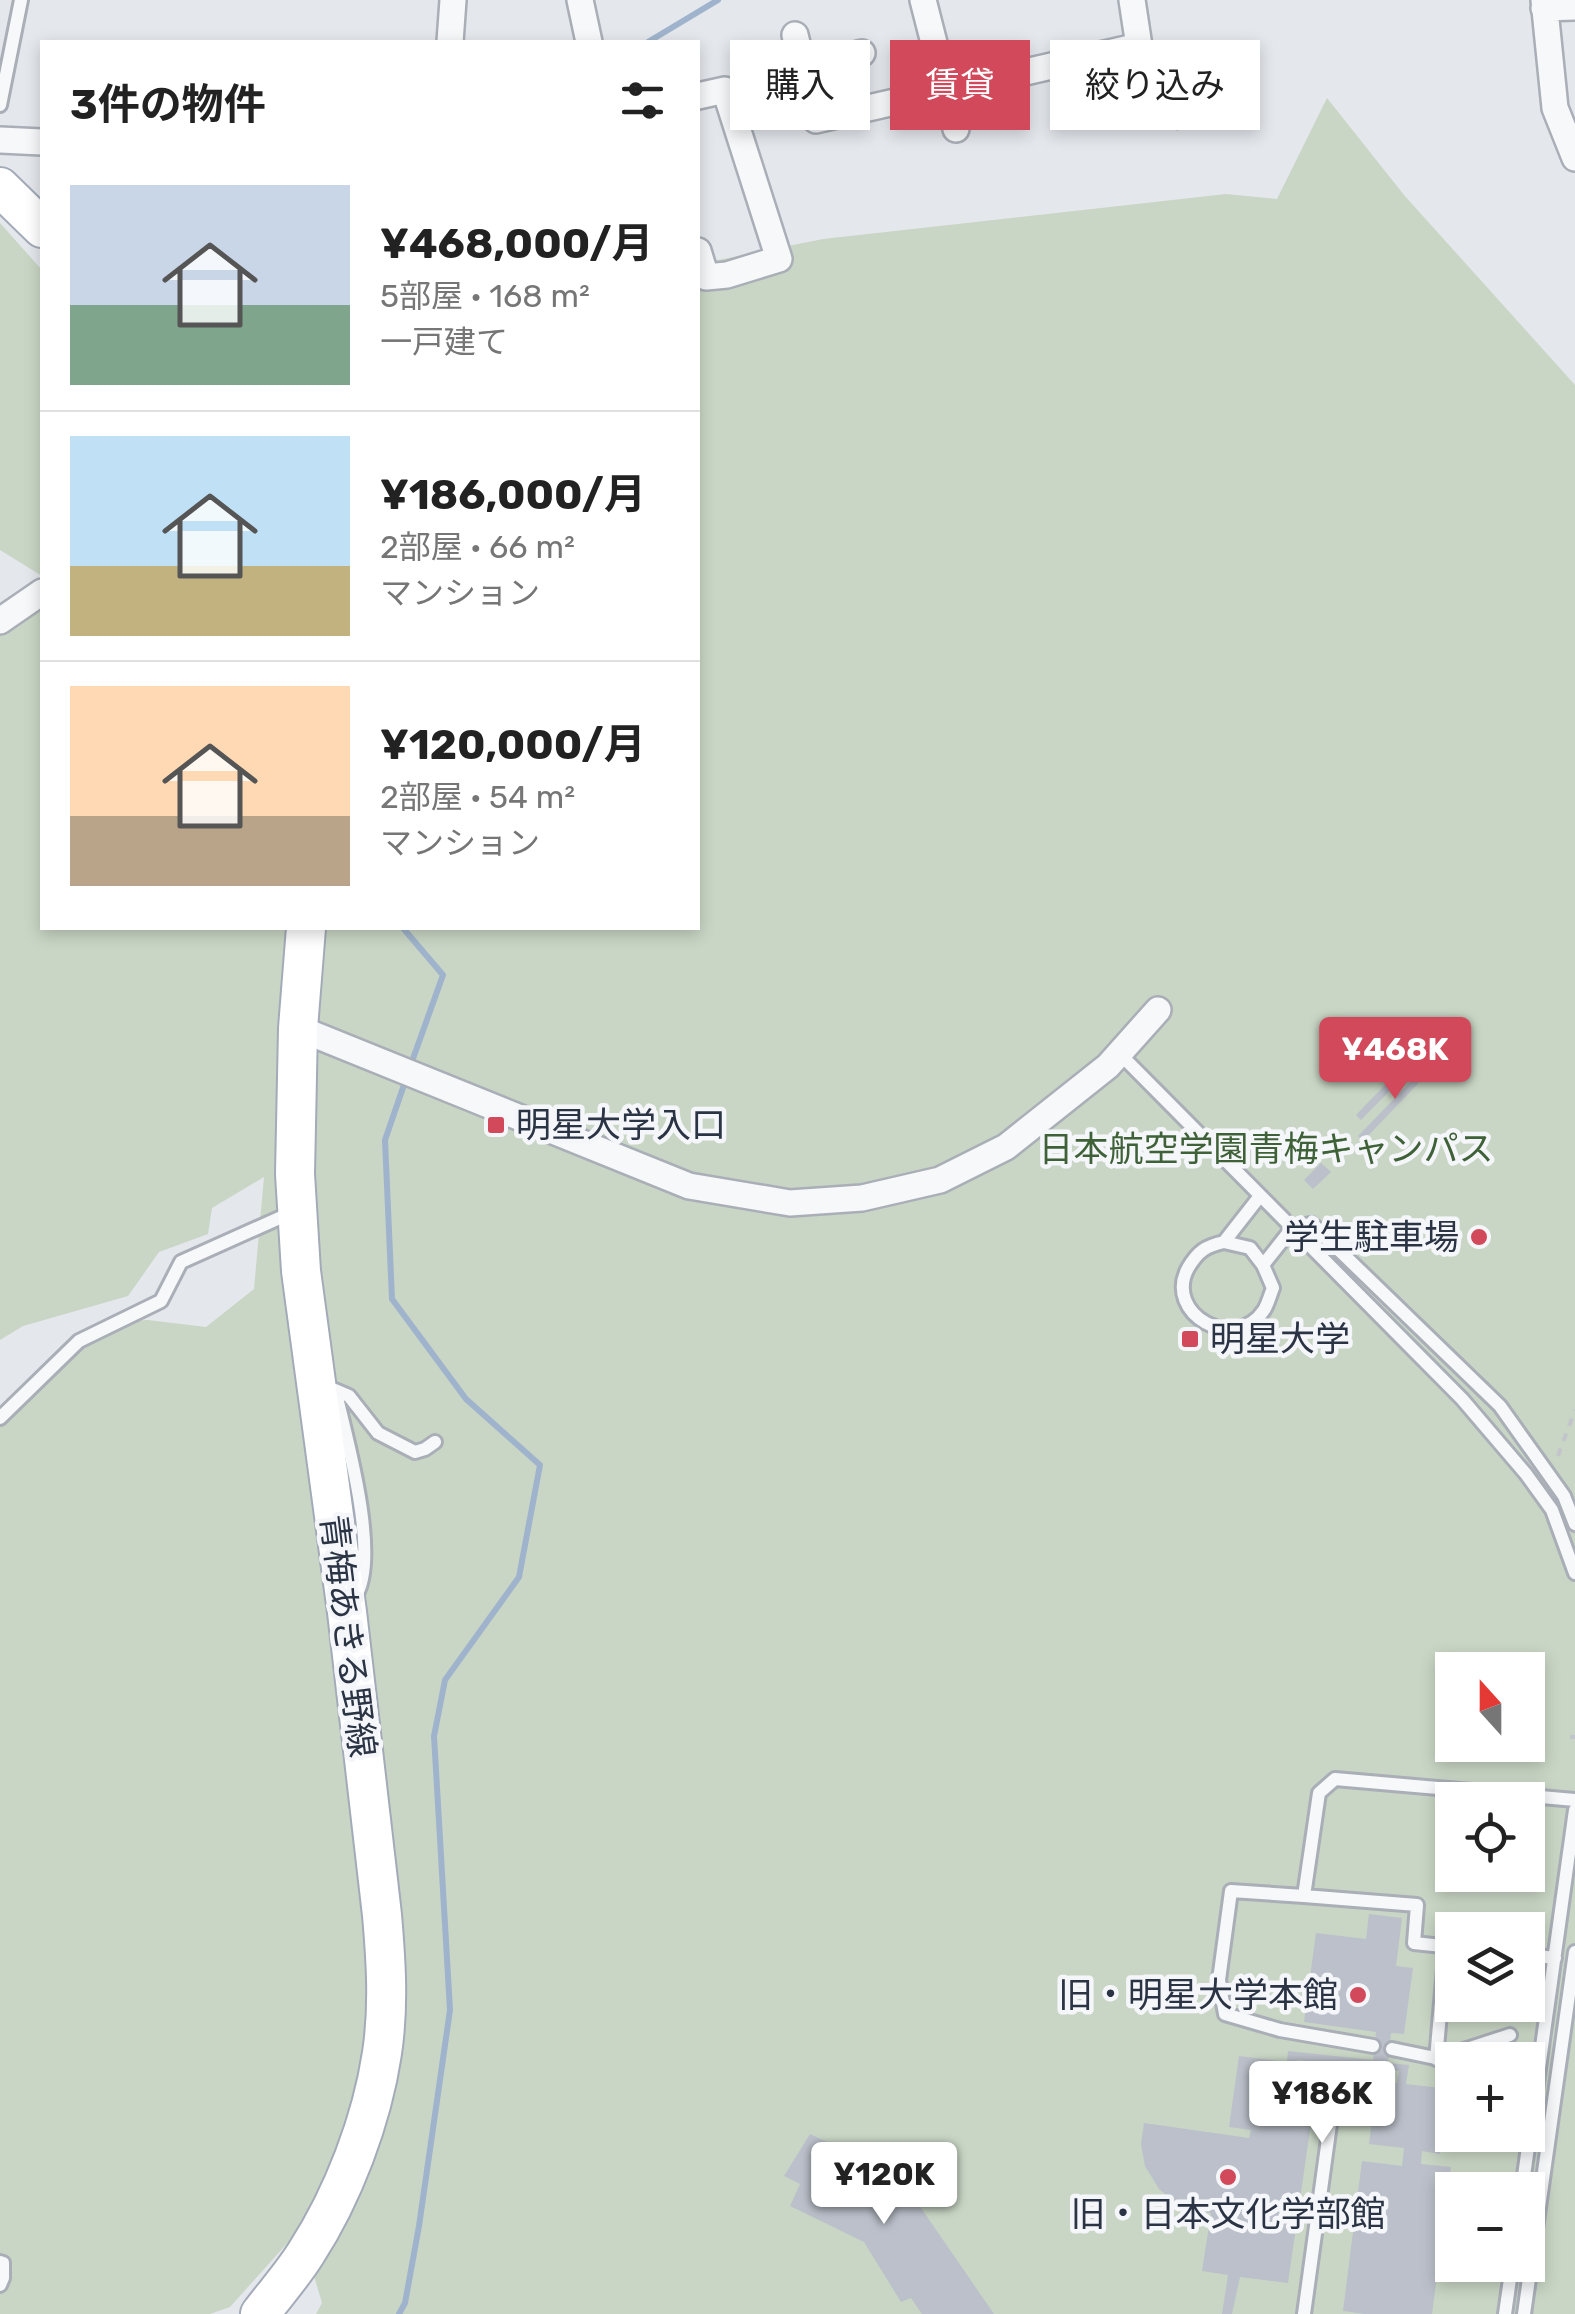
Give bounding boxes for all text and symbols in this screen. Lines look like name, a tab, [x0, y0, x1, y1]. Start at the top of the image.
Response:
chip: 購入	[730, 40, 870, 130]
chip: 賃貸	[890, 40, 1030, 130]
chip: 絞り込み	[1050, 40, 1260, 130]
icon: filters	[615, 73, 670, 128]
text: 3件の物件	[70, 80, 266, 130]
text: ¥468,000/月	[380, 219, 654, 269]
icon: home	[150, 225, 270, 345]
text: 5部屋 · 168 m²	[380, 277, 590, 315]
text: 一戸建て	[380, 323, 508, 361]
text: ¥186,000/月	[380, 470, 646, 520]
icon: home	[150, 476, 270, 596]
text: 2部屋 · 66 m²	[380, 528, 575, 566]
text: マンション	[380, 574, 540, 612]
text: ¥120,000/月	[380, 720, 646, 770]
icon: home	[150, 726, 270, 846]
text: 2部屋 · 54 m²	[380, 778, 575, 816]
text: マンション	[380, 824, 540, 862]
pin: ¥468K	[1325, 1017, 1465, 1102]
text: ¥468K	[1341, 1030, 1449, 1068]
place label: 明星大学入口	[516, 1104, 726, 1146]
marker: 明星大学入口	[485, 1114, 507, 1136]
park label: 日本航空学園青梅キャンパス	[1038, 1128, 1494, 1170]
place label: 学生駐車場	[1284, 1216, 1459, 1258]
marker: 学生駐車場	[1468, 1226, 1490, 1248]
place label: 明星大学	[1210, 1318, 1350, 1360]
marker: 明星大学	[1179, 1328, 1201, 1350]
street label: 青梅あきる野線	[312, 1512, 384, 1760]
north arrow	[1435, 1652, 1545, 1762]
map controls	[1435, 1652, 1545, 2282]
button: locate	[1435, 1782, 1545, 1892]
button: layers	[1435, 1912, 1545, 2022]
place label: 旧・明星大学本館	[1058, 1974, 1338, 2016]
marker: 旧・明星大学本館	[1347, 1984, 1369, 2006]
button: +	[1435, 2042, 1545, 2152]
pin: ¥186K	[1252, 2061, 1392, 2146]
text: ¥186K	[1271, 2074, 1373, 2112]
pin: ¥120K	[814, 2142, 954, 2227]
text: ¥120K	[833, 2155, 935, 2193]
marker: 旧・日本文化学部館	[1217, 2166, 1239, 2188]
button: −	[1435, 2172, 1545, 2282]
place label: 旧・日本文化学部館	[1070, 2193, 1386, 2235]

